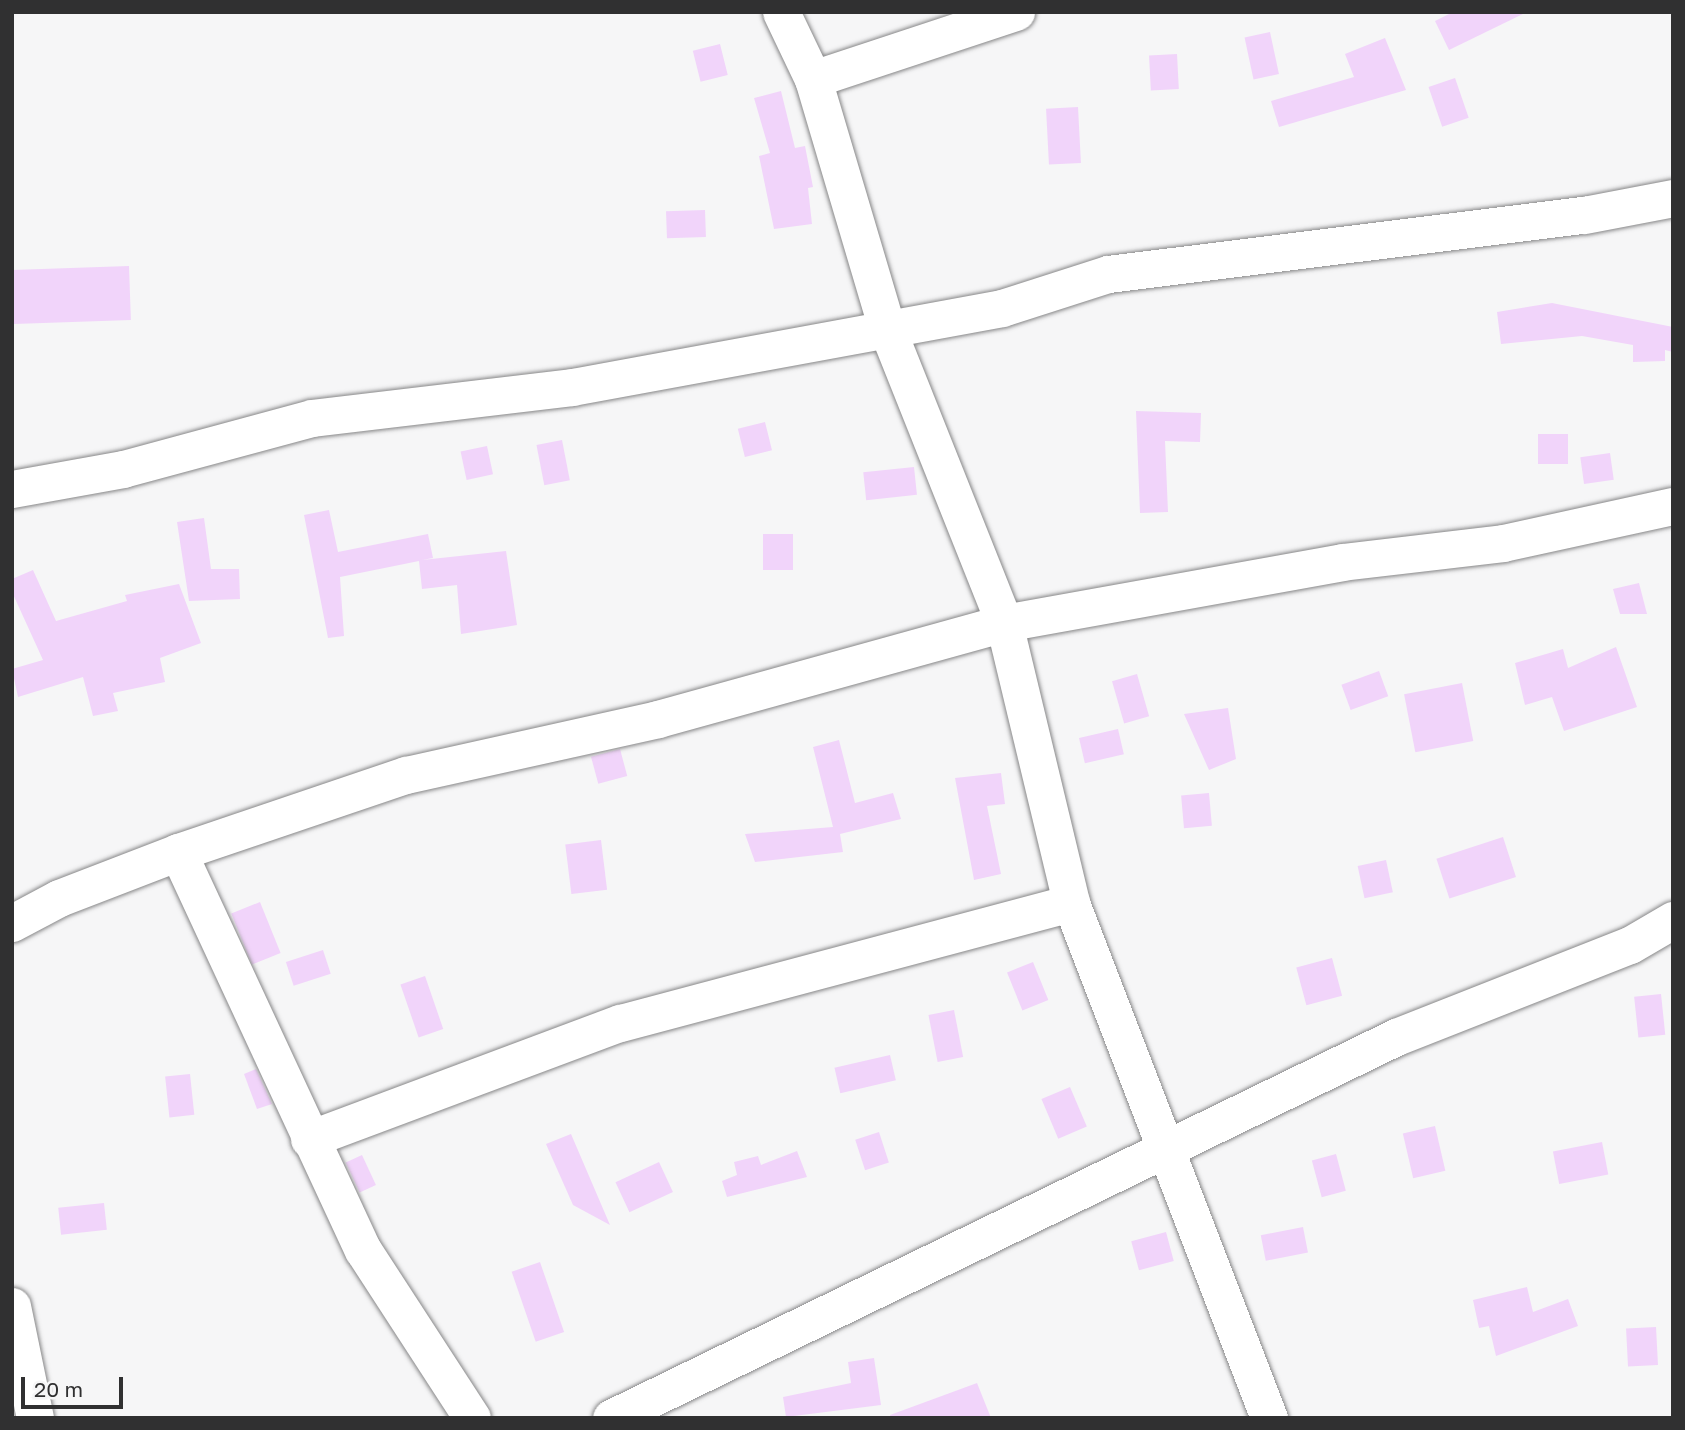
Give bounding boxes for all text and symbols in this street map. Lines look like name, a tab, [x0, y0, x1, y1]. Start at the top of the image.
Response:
scale bar	[24, 1364, 126, 1408]
text: 20 m	[34, 1376, 83, 1402]

